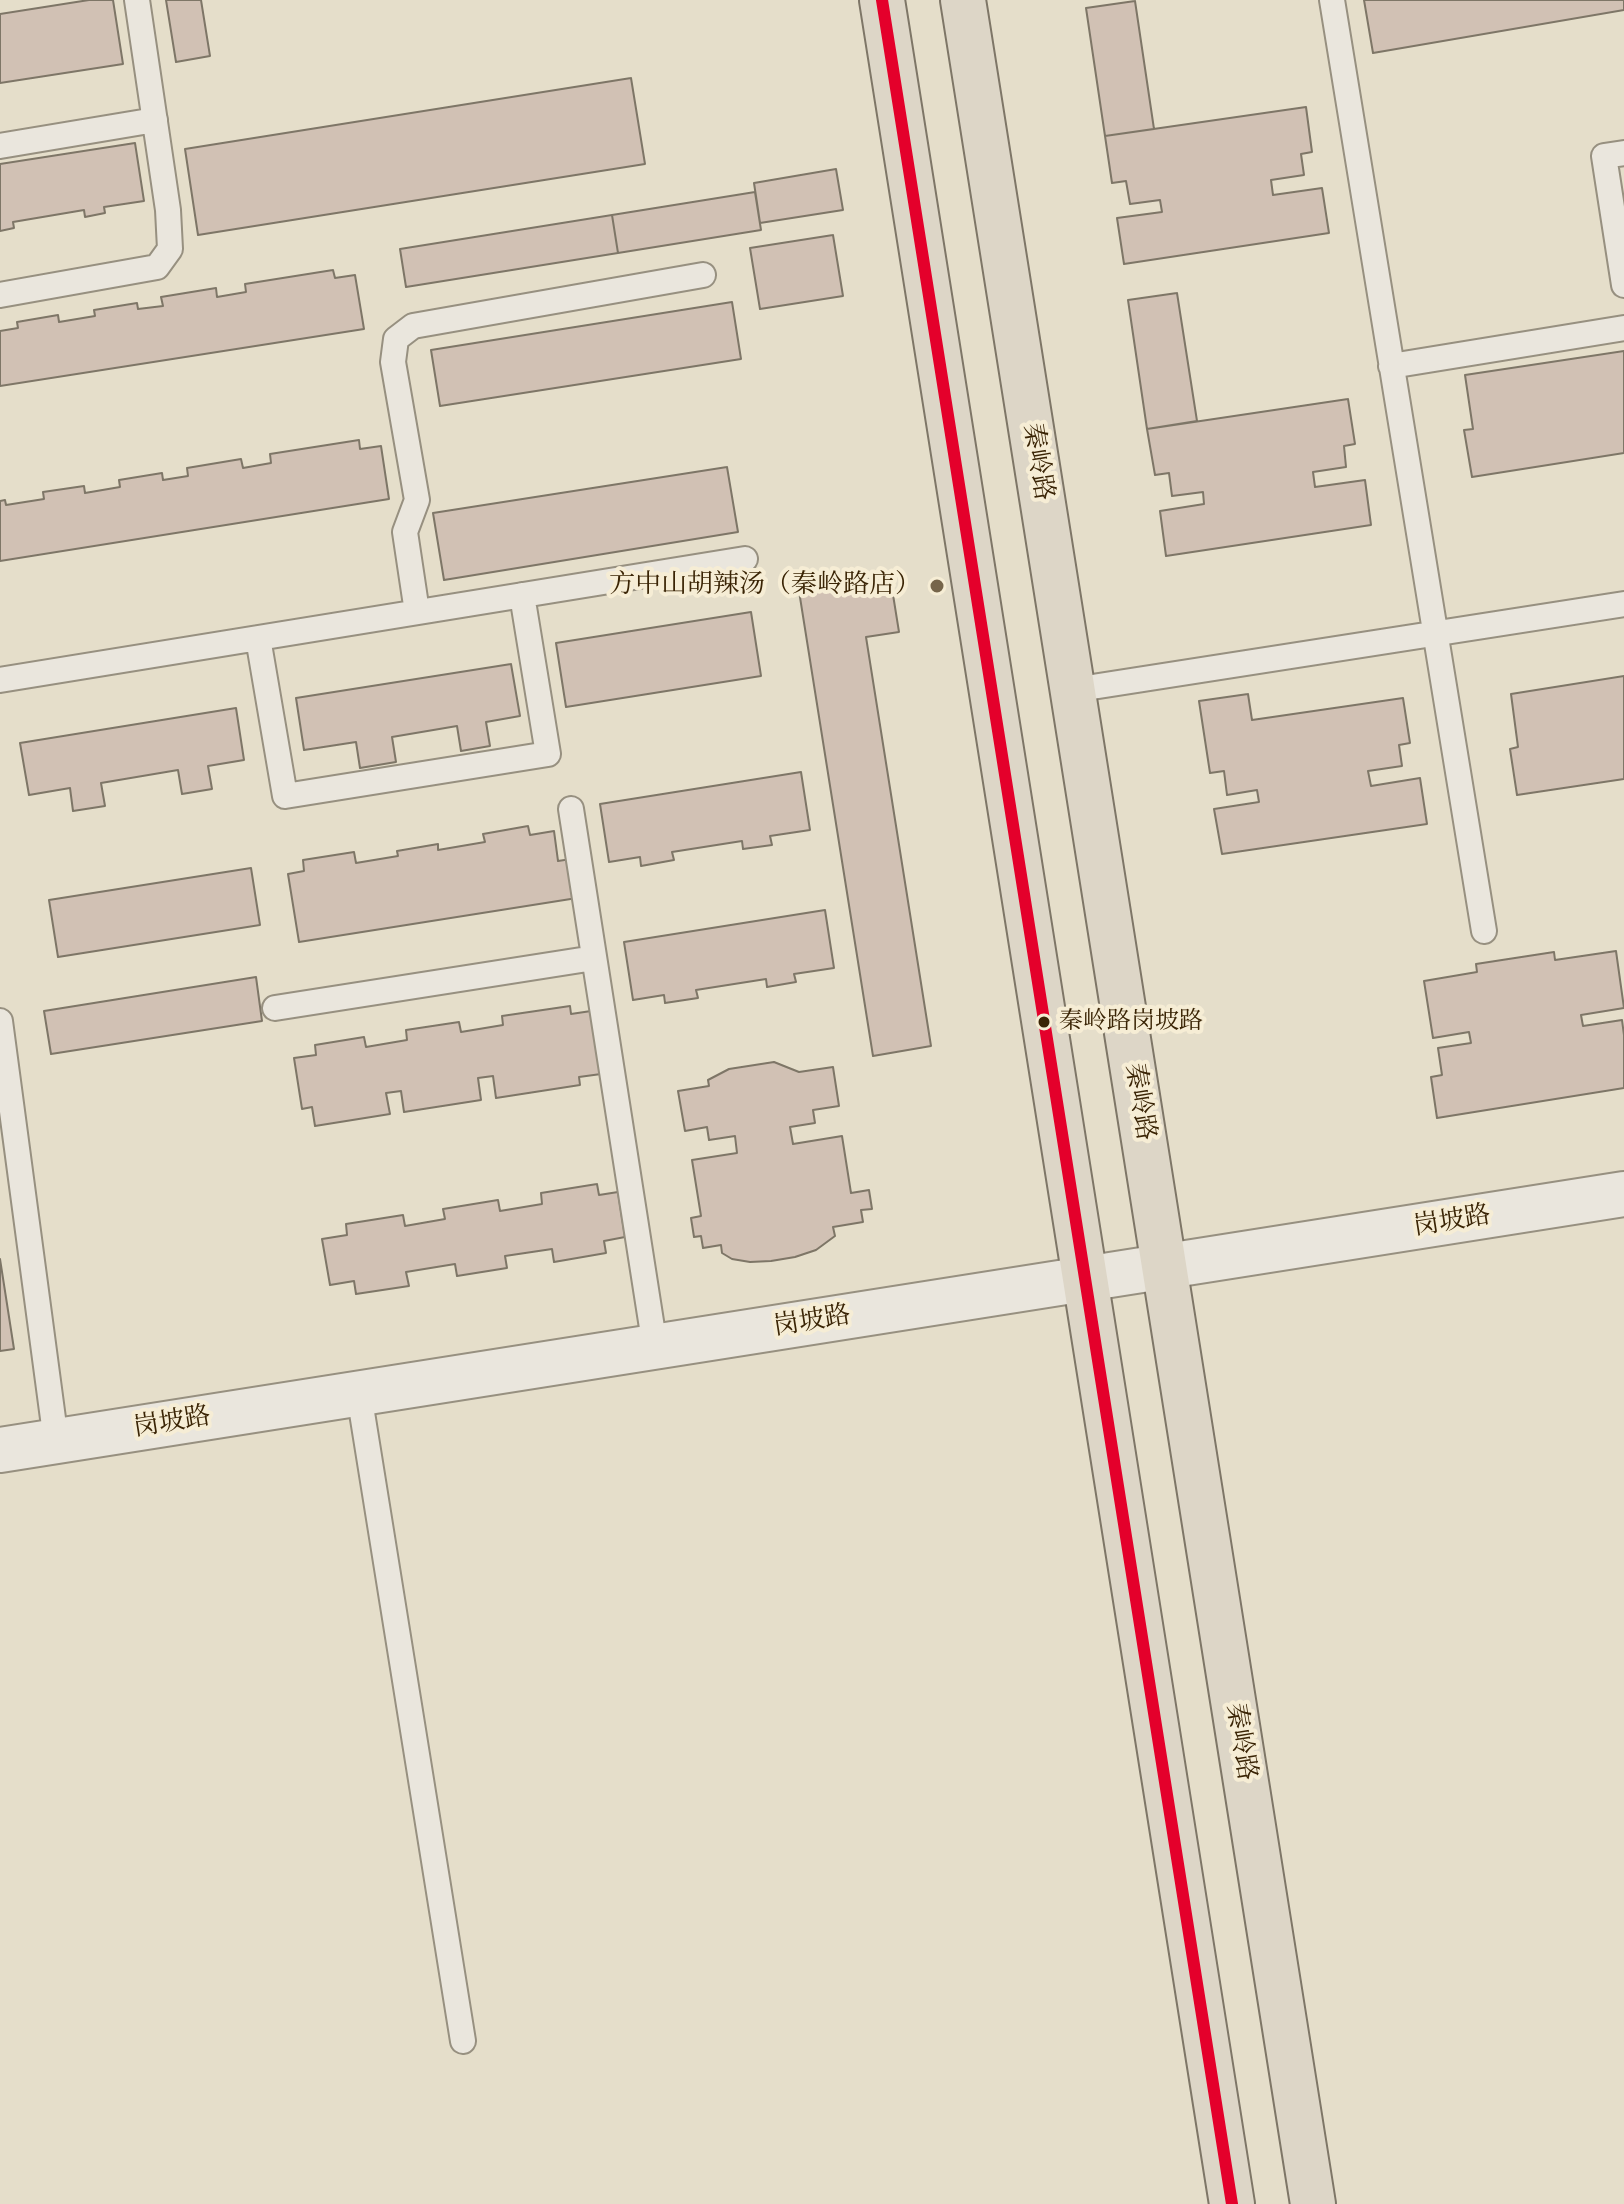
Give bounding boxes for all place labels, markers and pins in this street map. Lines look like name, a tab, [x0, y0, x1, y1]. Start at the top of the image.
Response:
place label: 方中山胡辣汤（秦岭路店）	[609, 570, 921, 602]
marker: 方中山胡辣汤（秦岭路店）	[928, 577, 946, 595]
place label: 秦岭路岗坡路	[1059, 1008, 1203, 1036]
marker: 秦岭路岗坡路	[1036, 1014, 1052, 1030]

